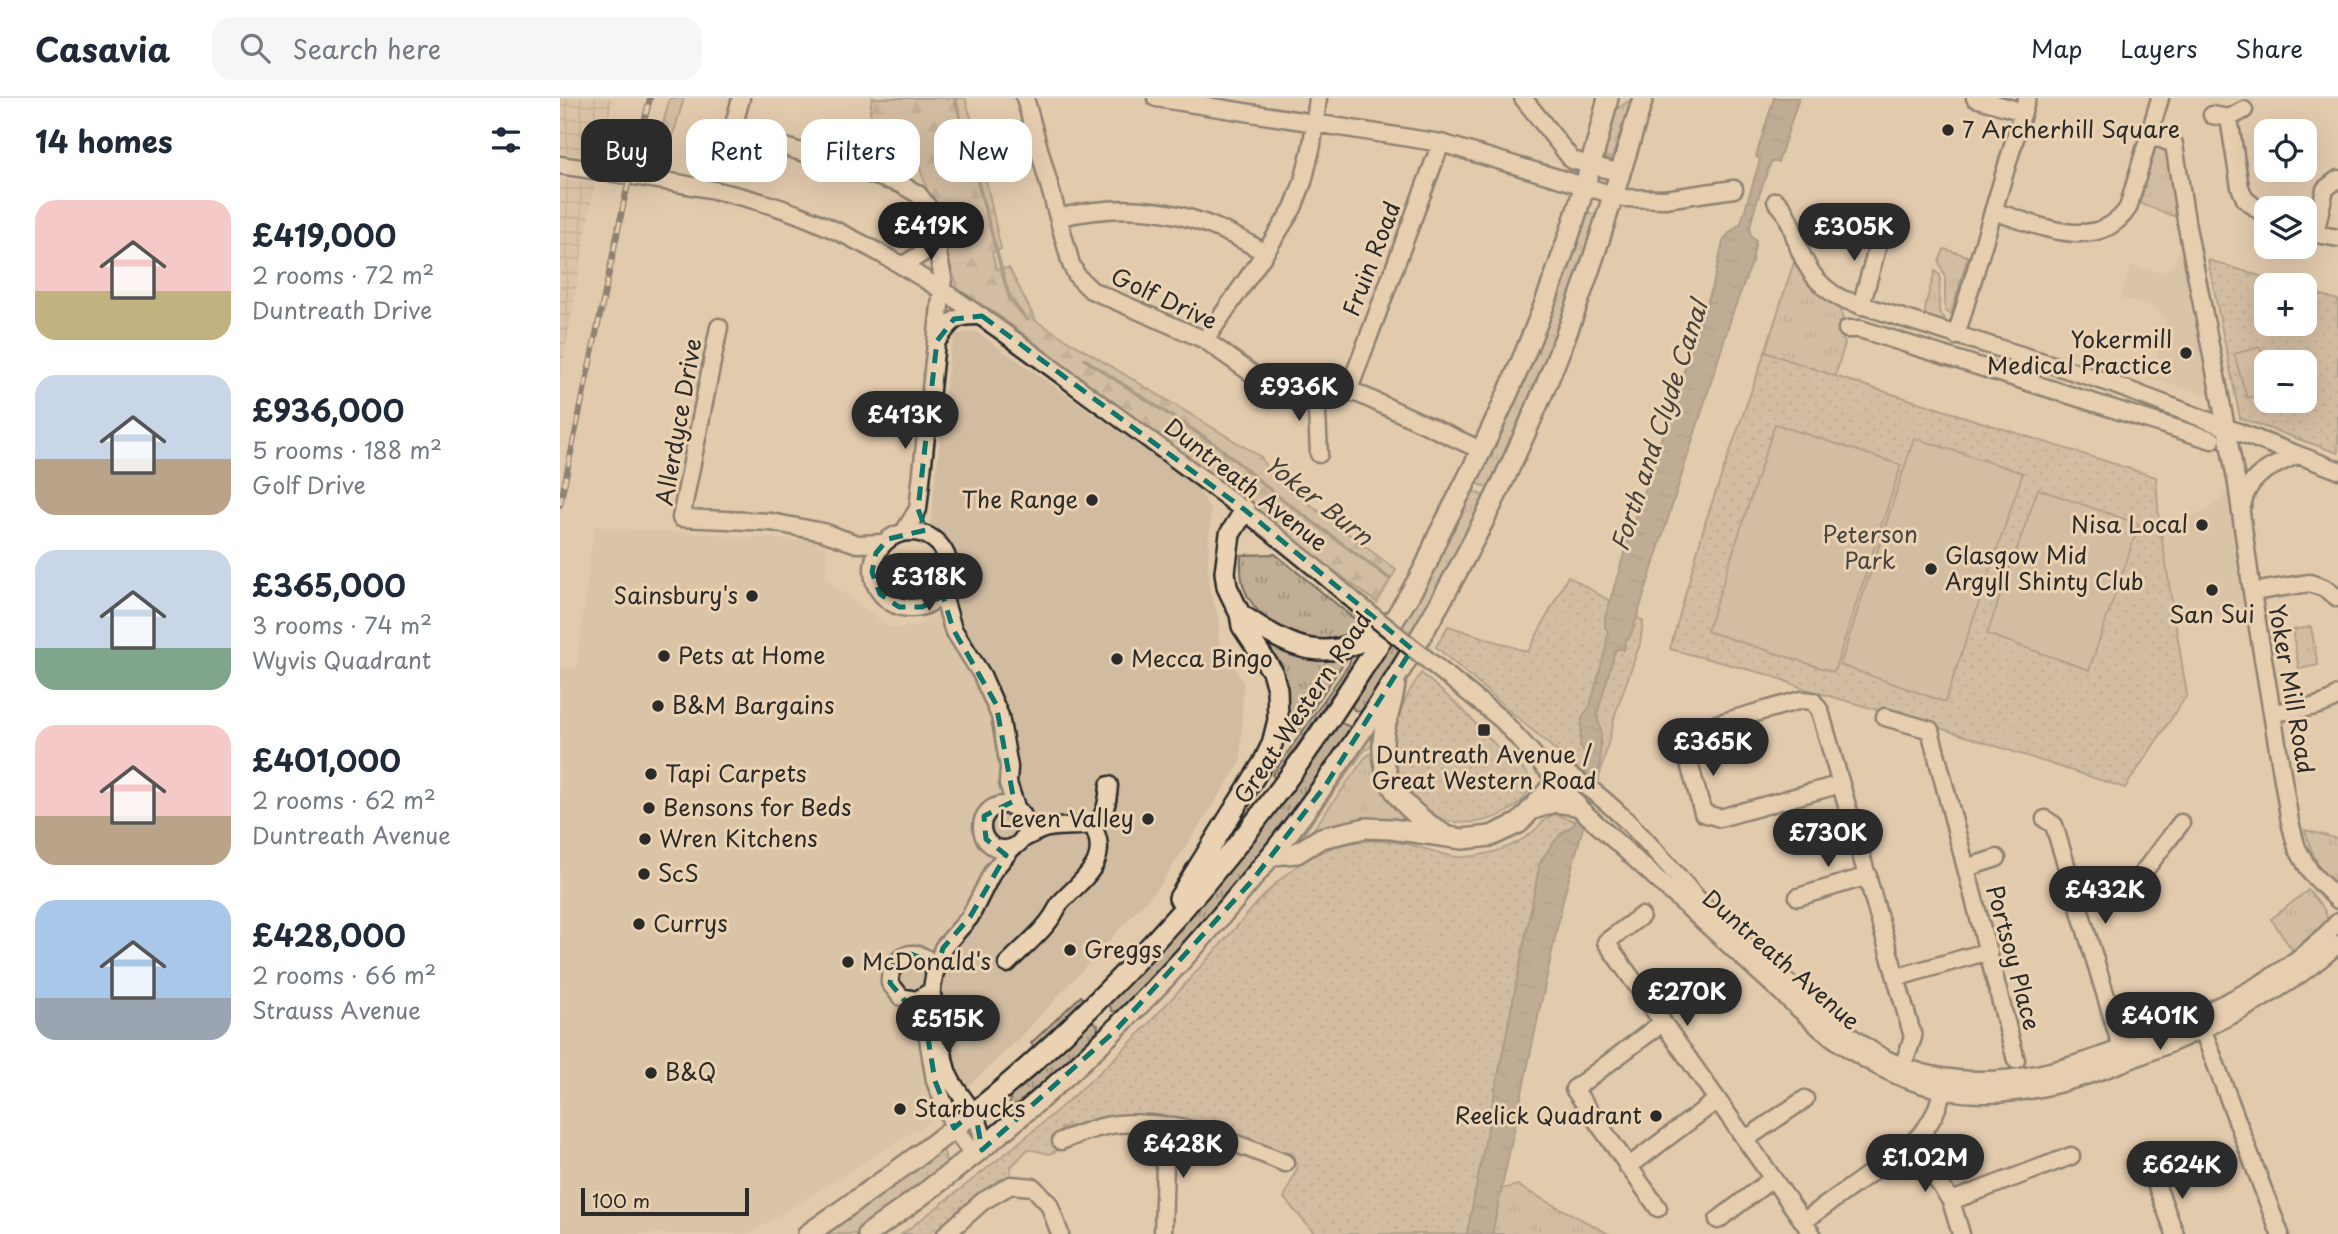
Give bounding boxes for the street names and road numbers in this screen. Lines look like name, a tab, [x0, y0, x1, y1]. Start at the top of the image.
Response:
street label: Fruin Road	[1333, 196, 1409, 321]
street label: Golf Drive	[1106, 258, 1224, 338]
street label: Allerdyce Drive	[646, 335, 709, 508]
street label: Duntreath Avenue	[1158, 409, 1336, 559]
street label: Yoker Mill Road	[2260, 601, 2325, 776]
street label: Great Western Road	[1224, 604, 1379, 810]
street label: Duntreath Avenue	[1695, 880, 1869, 1037]
street label: Portsoy Place	[1978, 881, 2051, 1034]

